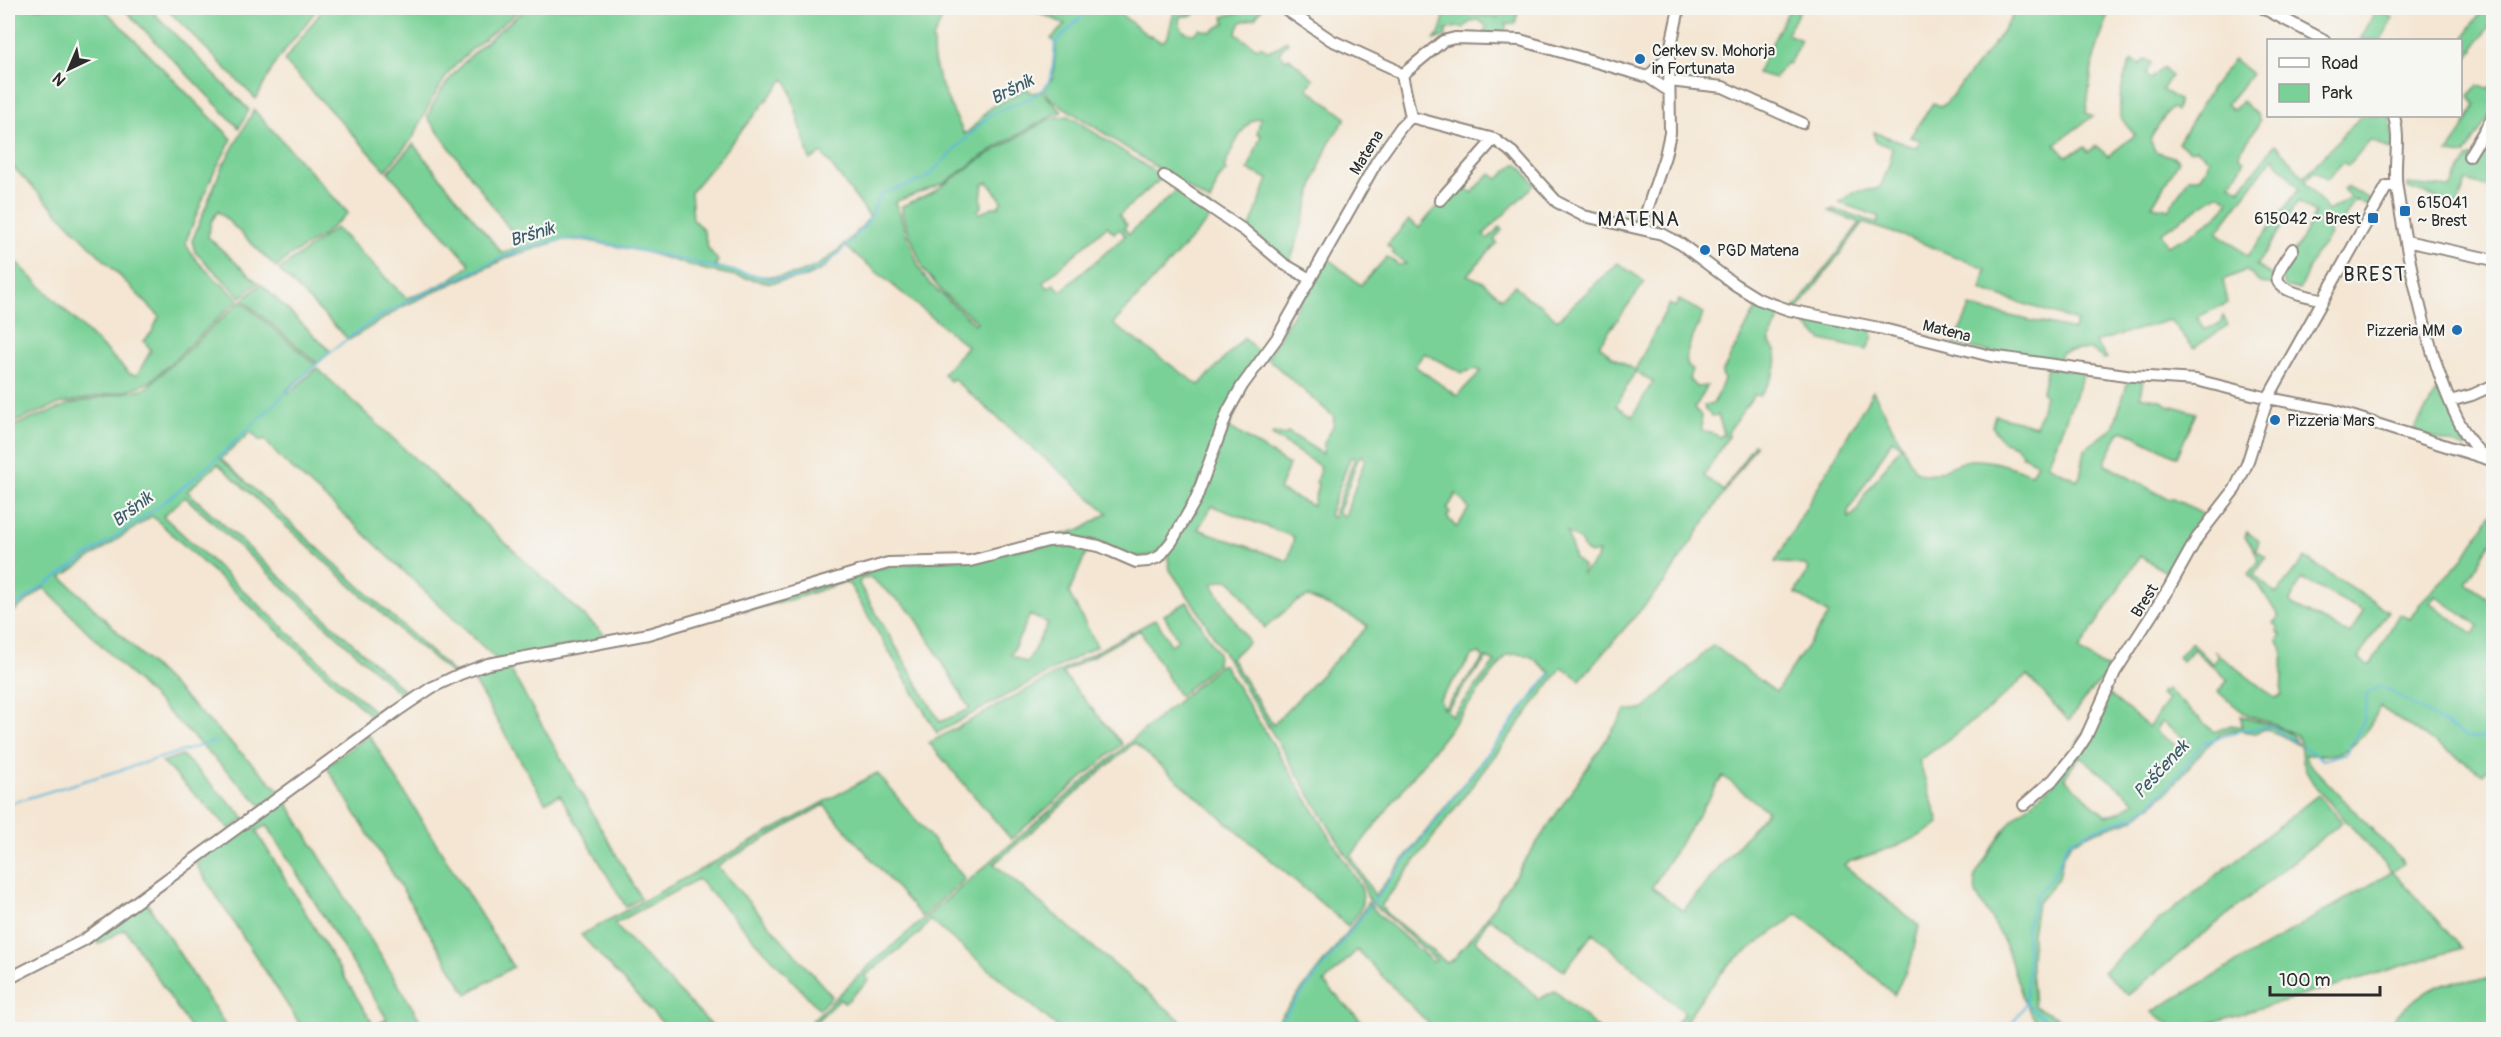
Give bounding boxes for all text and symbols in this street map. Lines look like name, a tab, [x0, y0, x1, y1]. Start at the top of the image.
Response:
north arrow	[39, 39, 99, 99]
legend	[2267, 39, 2462, 117]
place label: Cerkev sv. Mohorja in Fortunata	[1652, 41, 1775, 79]
marker: Cerkev sv. Mohorja in Fortunata	[1633, 52, 1647, 66]
text: Road	[2321, 52, 2358, 75]
text: N	[48, 68, 70, 90]
water label: Bršnik	[987, 68, 1039, 110]
text: Park	[2321, 82, 2353, 105]
street label: Matena	[1345, 126, 1388, 179]
place label: 615041 ~ Brest	[2417, 193, 2468, 231]
marker: 615041 ~ Brest	[2398, 204, 2412, 218]
district label: MATENA	[1597, 207, 1681, 232]
place label: 615042 ~ Brest	[2254, 209, 2362, 229]
marker: 615042 ~ Brest	[2366, 211, 2380, 225]
water label: Bršnik	[507, 216, 559, 252]
place label: PGD Matena	[1717, 241, 1799, 261]
marker: PGD Matena	[1698, 243, 1712, 257]
district label: BREST	[2343, 262, 2407, 287]
street label: Matena	[1921, 315, 1973, 347]
place label: Pizzeria MM	[2366, 321, 2445, 341]
marker: Pizzeria MM	[2450, 323, 2464, 337]
place label: Pizzeria Mars	[2287, 411, 2375, 431]
marker: Pizzeria Mars	[2268, 413, 2282, 427]
water label: Bršnik	[107, 486, 159, 532]
street label: Brest	[2127, 580, 2163, 621]
water label: Peščenek	[2129, 734, 2195, 803]
scale bar	[2270, 959, 2380, 997]
text: 100 m	[2279, 969, 2331, 992]

